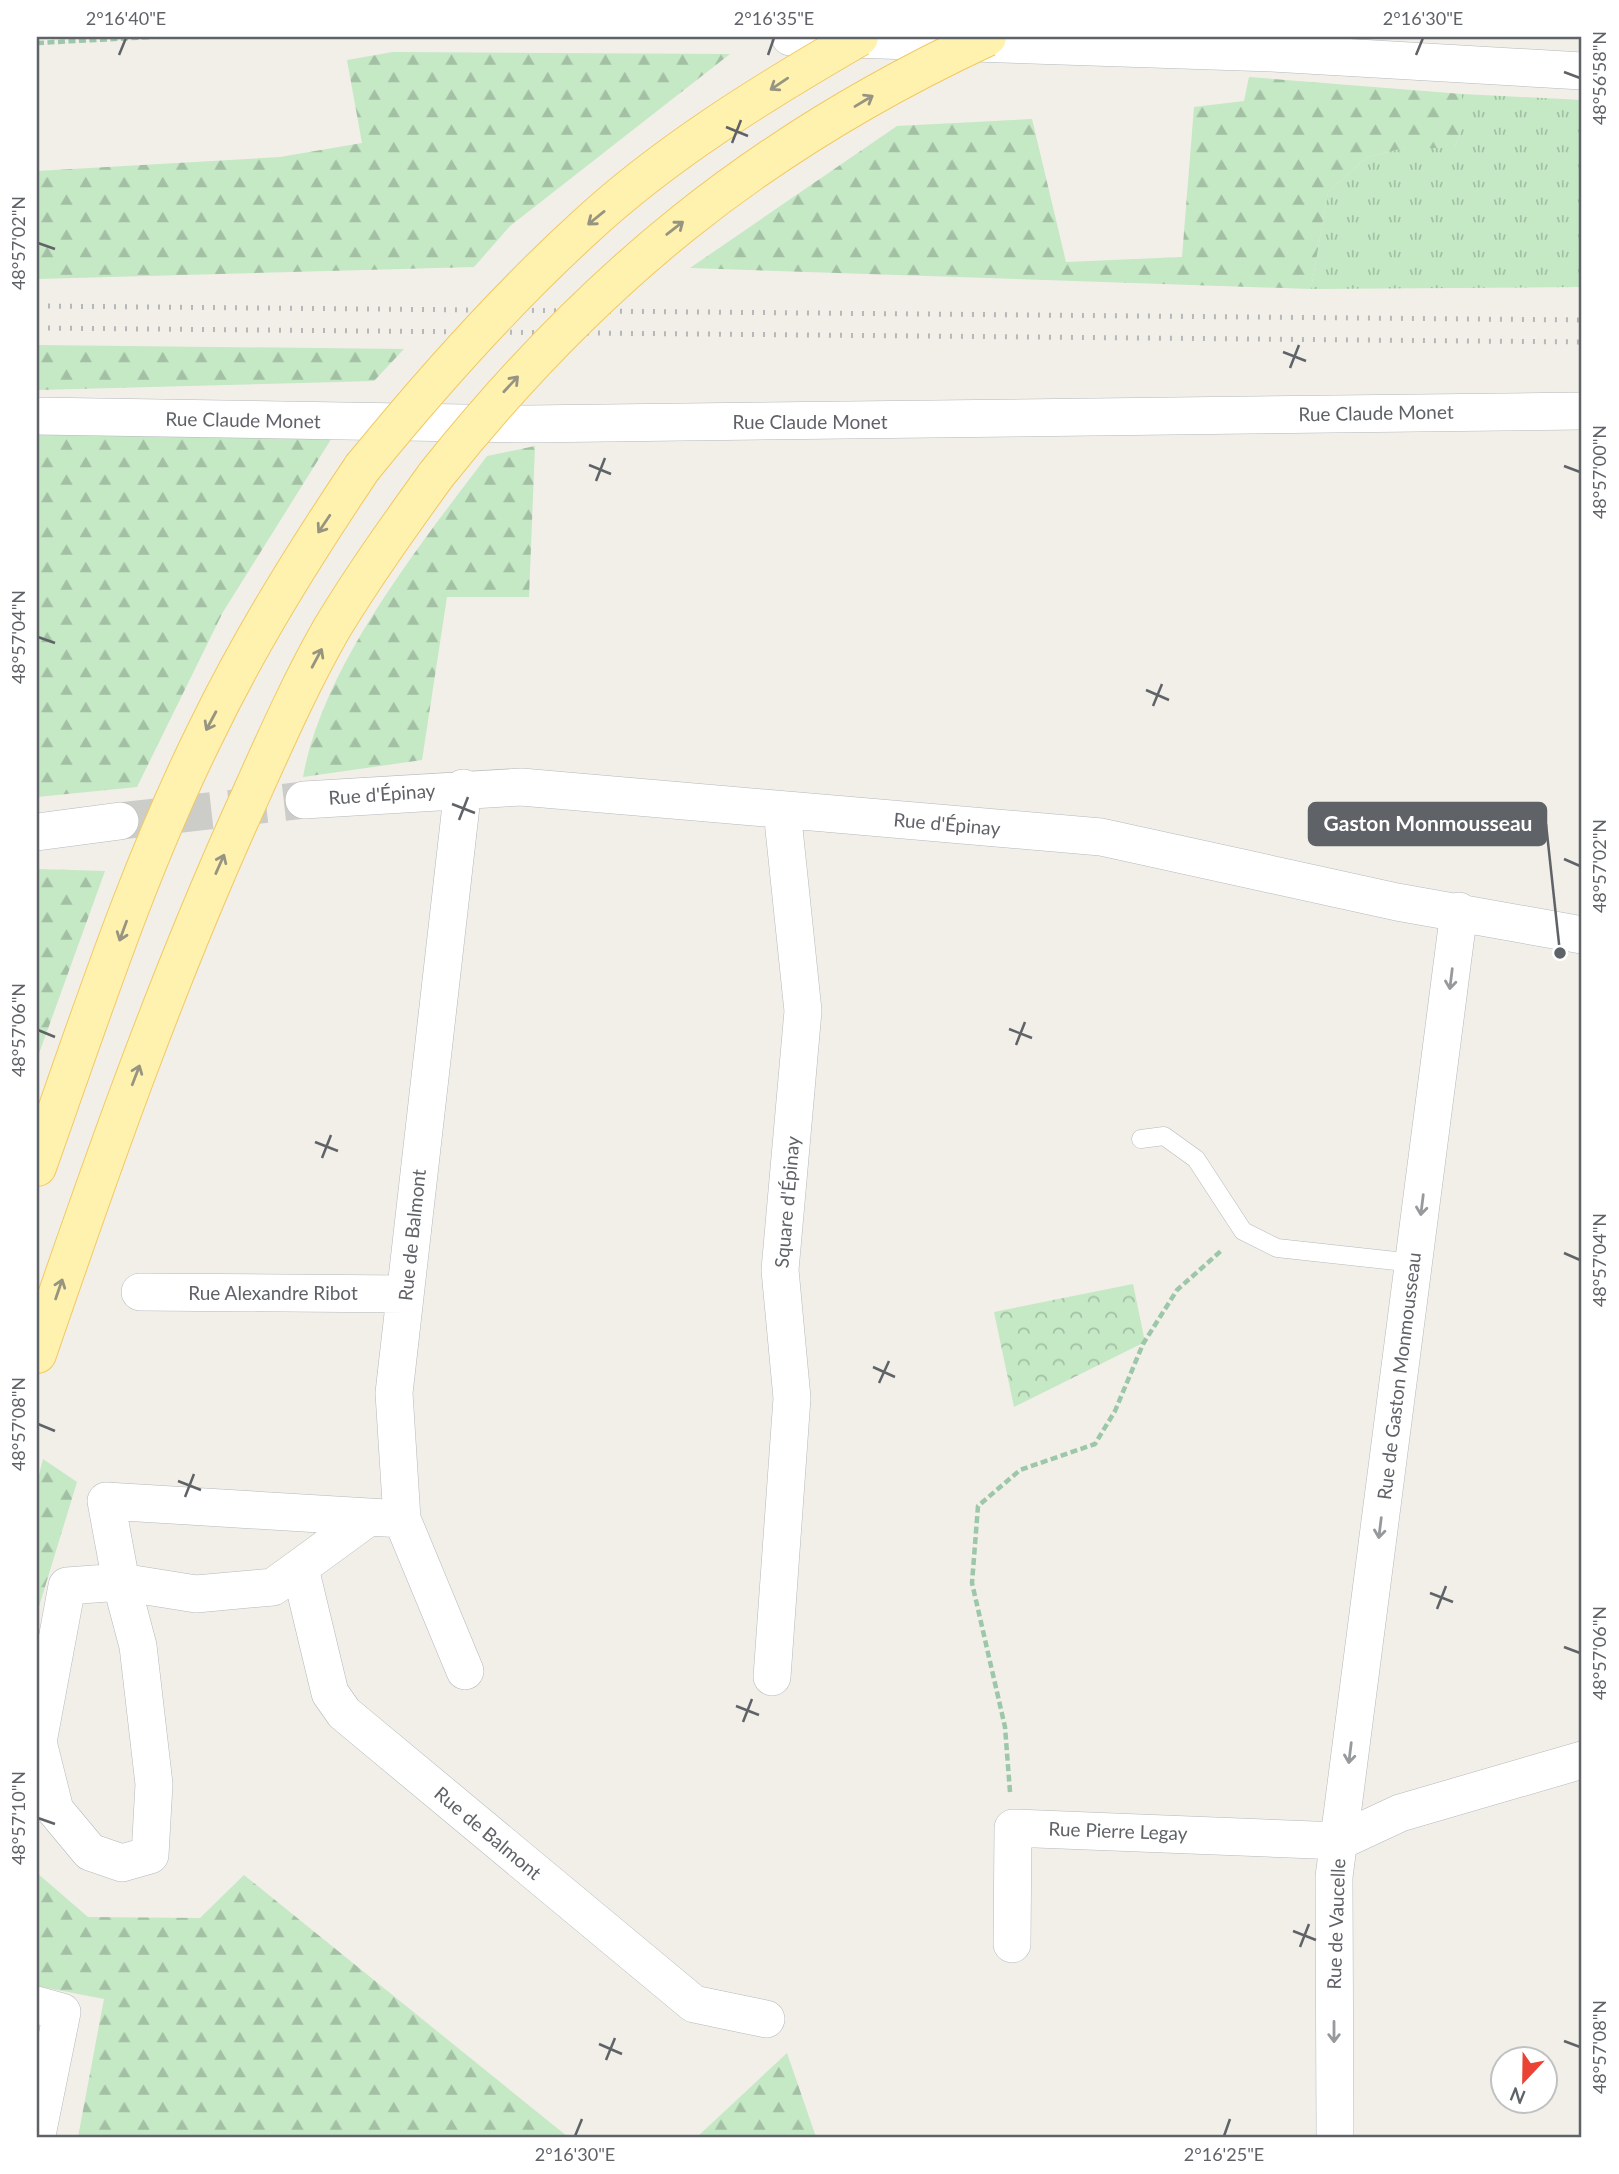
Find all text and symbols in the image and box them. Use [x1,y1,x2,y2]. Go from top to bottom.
text: 2°16'40"E [86,7,166,29]
text: 2°16'35"E [734,7,814,29]
text: 2°16'30"E [1383,7,1463,29]
text: 48°56'58"N [1588,31,1610,125]
one-way arrow [770,77,790,91]
one-way arrow [853,94,873,108]
text: 48°57'02"N [7,196,29,290]
one-way arrow [587,210,605,226]
one-way arrow [666,220,684,235]
one-way arrow [502,376,519,393]
street label: Rue Claude Monet [1298,400,1454,425]
street label: Rue Claude Monet [165,407,321,432]
street label: Rue Claude Monet [732,410,888,433]
text: 48°57'00"N [1588,425,1610,519]
one-way arrow [317,514,331,534]
text: 48°57'04"N [7,590,29,684]
one-way arrow [310,648,324,669]
one-way arrow [204,711,218,731]
street label: Rue d'Épinay [328,778,436,809]
callout: Gaston Monmousseau [1309,803,1546,845]
street label: Rue d'Épinay [893,807,1002,840]
text: Gaston Monmousseau [1324,810,1532,835]
text: 48°57'02"N [1588,819,1610,913]
one-way arrow [214,854,227,875]
one-way arrow [116,920,129,942]
one-way arrow [1445,967,1458,990]
text: 48°57'06"N [7,983,29,1077]
one-way arrow [130,1065,143,1086]
street label: Square d'Épinay [769,1135,804,1269]
street label: Rue de Balmont [393,1168,430,1302]
one-way arrow [1415,1193,1428,1216]
text: 48°57'04"N [1588,1213,1610,1307]
street label: Rue de Gaston Monmousseau [1372,1251,1425,1501]
one-way arrow [54,1279,66,1301]
street label: Rue Alexandre Ribot [188,1281,358,1304]
text: 48°57'08"N [7,1377,29,1471]
one-way arrow [1373,1516,1386,1538]
text: 48°57'06"N [1588,1606,1610,1700]
one-way arrow [1344,1741,1357,1764]
text: 48°57'10"N [7,1771,29,1865]
street label: Rue de Balmont [430,1781,547,1884]
street label: Rue Pierre Legay [1048,1817,1188,1844]
street label: Rue de Vaucelle [1322,1858,1349,1990]
text: 48°57'08"N [1588,2000,1610,2094]
one-way arrow [1327,2020,1341,2043]
north arrow [1490,2044,1560,2114]
text: N [1506,2083,1529,2110]
text: 2°16'30"E [535,2143,615,2165]
text: 2°16'25"E [1184,2143,1264,2165]

